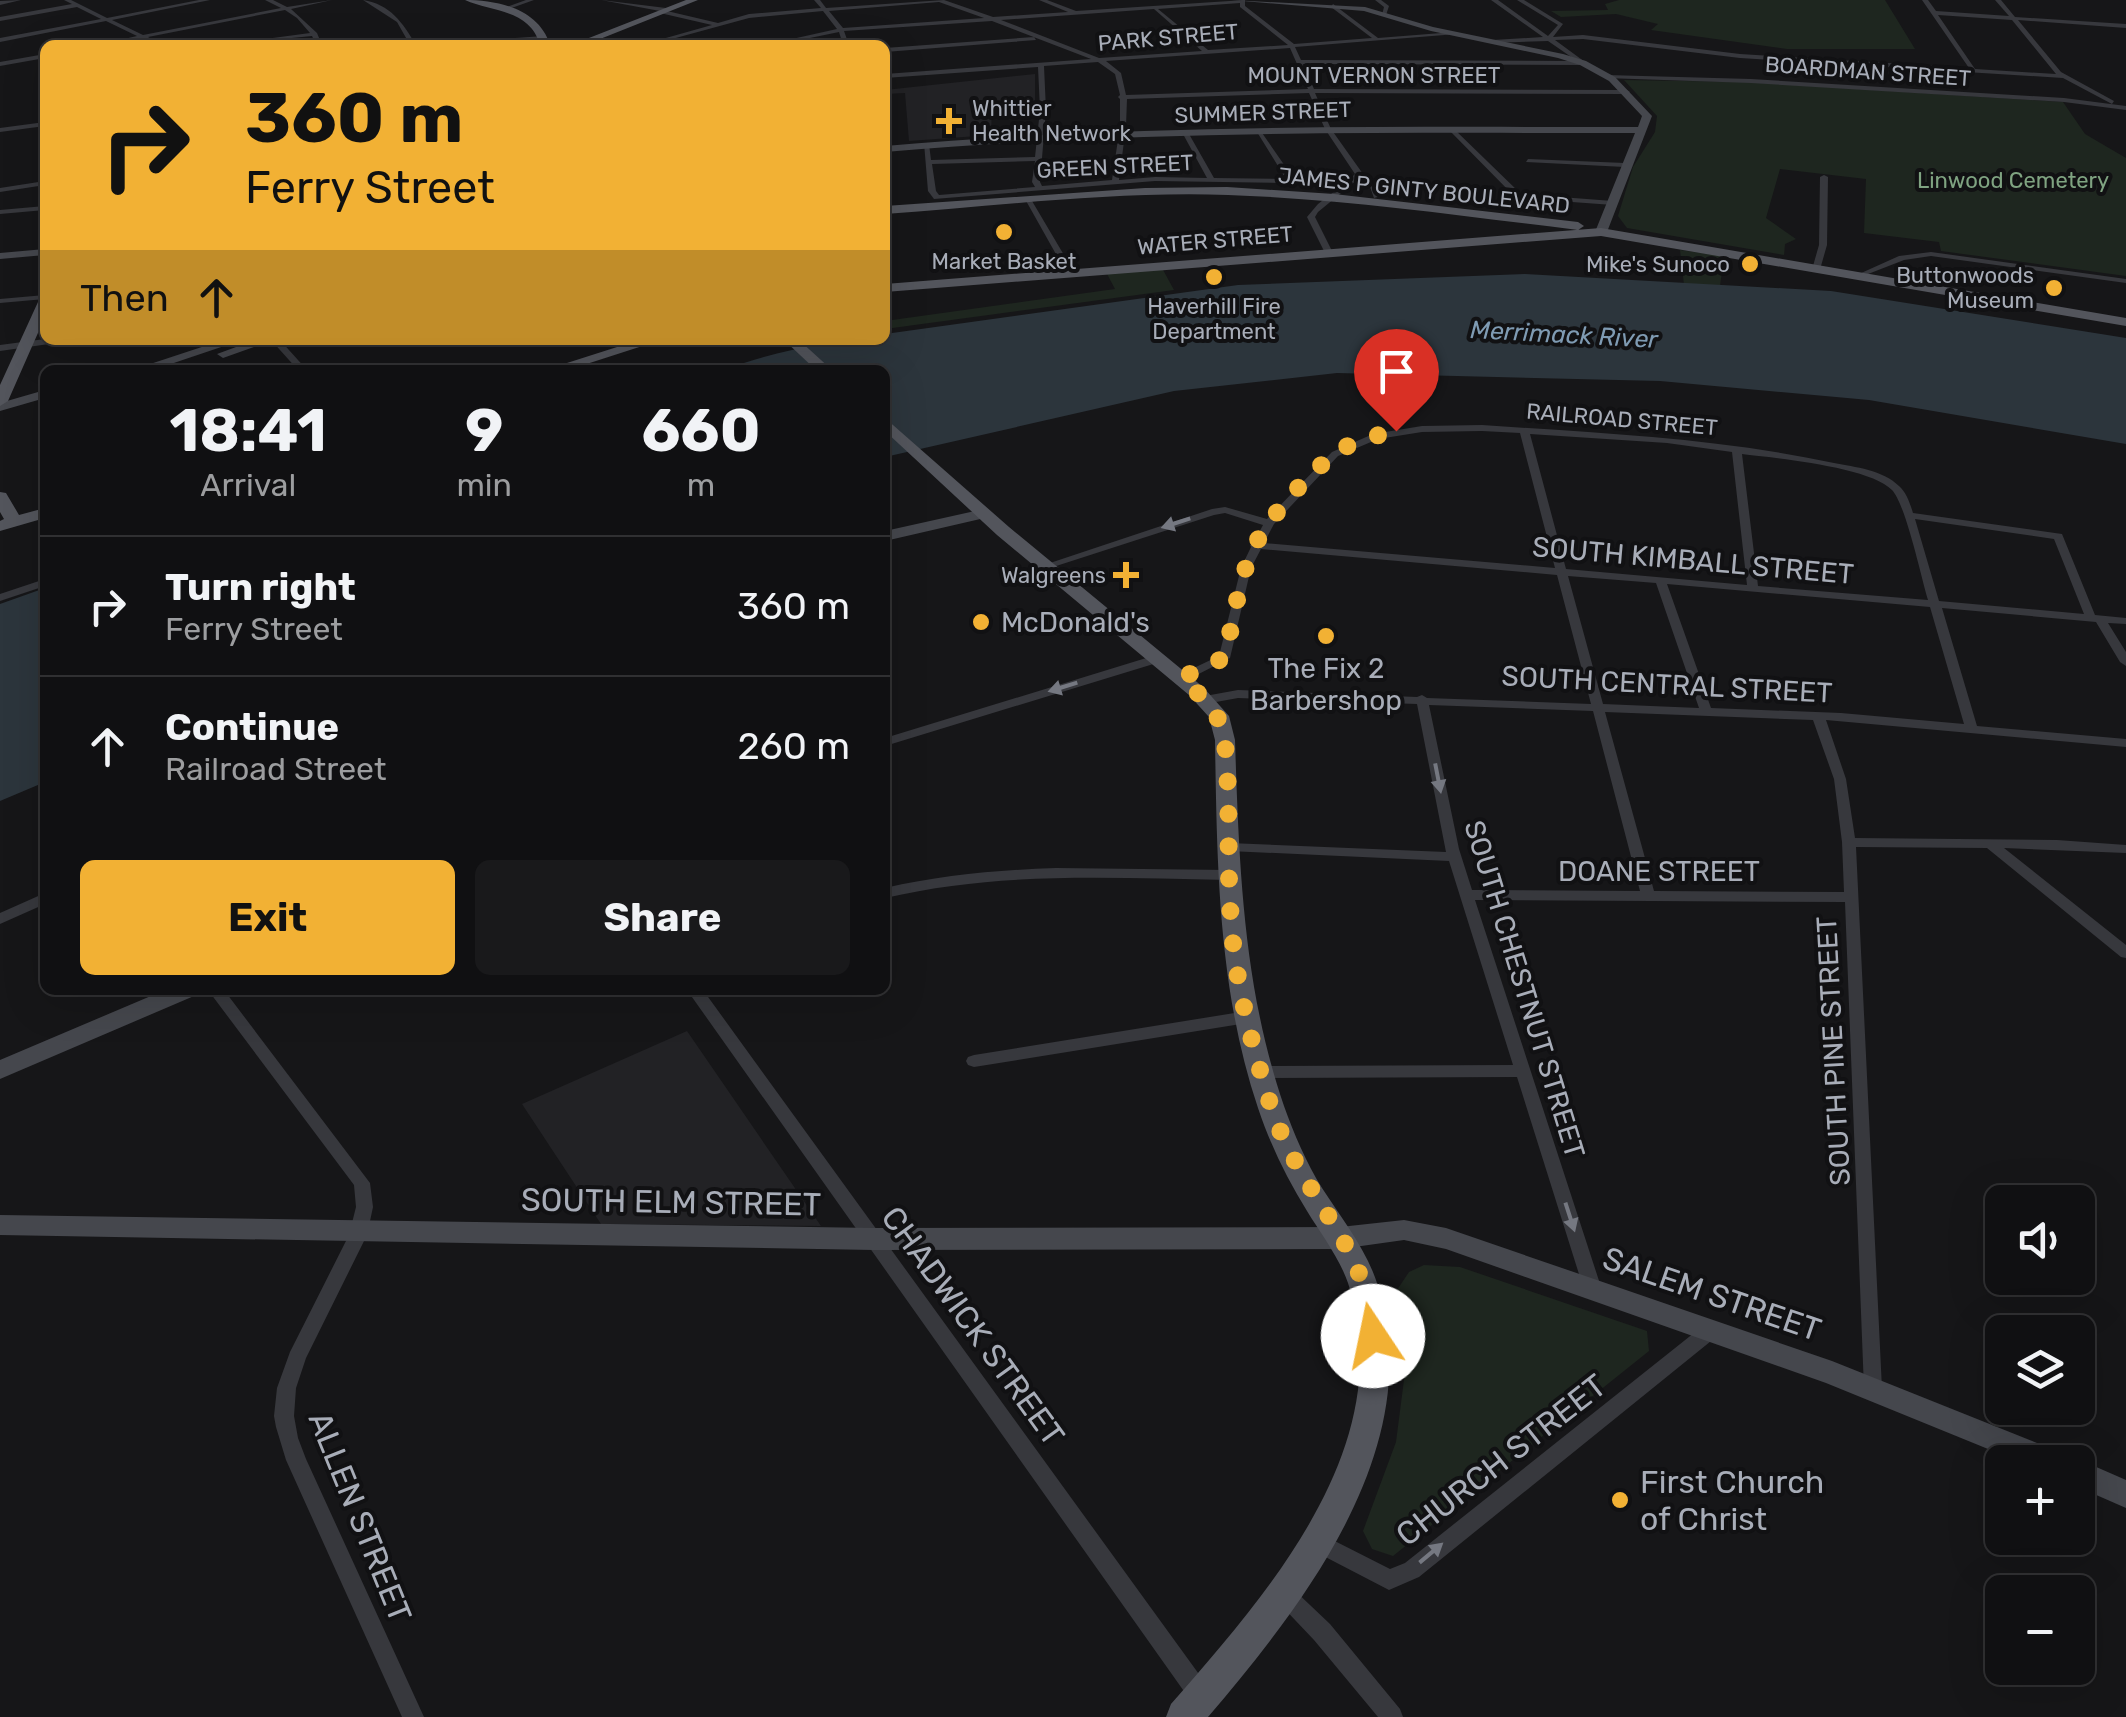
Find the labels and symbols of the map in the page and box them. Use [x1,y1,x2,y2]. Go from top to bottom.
street label: PARK STREET [1097,18,1240,57]
street label: BOARDMAN STREET [1764,51,1972,92]
street label: MOUNT VERNON STREET [1247,62,1501,89]
place label: Whittier Health Network [972,95,1131,147]
street label: SUMMER STREET [1174,96,1352,129]
marker: Whittier Health Network [936,108,962,134]
street label: GREEN STREET [1036,149,1194,184]
street label: JAMES P GINTY BOULEVARD [1277,162,1571,219]
park label: Linwood Cemetery [1917,167,2109,194]
street label: WATER STREET [1136,220,1294,261]
marker: Market Basket [993,221,1015,243]
place label: Market Basket [932,248,1077,275]
place label: Mike's Sunoco [1586,251,1730,278]
marker: Mike's Sunoco [1739,253,1761,275]
place label: Buttonwoods Museum [1896,262,2034,314]
marker: Haverhill Fire Department [1203,266,1225,288]
marker: Buttonwoods Museum [2043,277,2065,299]
place label: Haverhill Fire Department [1147,293,1281,345]
water label: Merrimack River [1469,315,1660,354]
pin [1354,329,1439,432]
street label: RAILROAD STREET [1525,398,1719,441]
one-way arrow [1160,517,1190,532]
street label: SOUTH KIMBALL STREET [1531,530,1855,591]
place label: Walgreens [1001,562,1106,589]
marker: Walgreens [1115,564,1137,586]
place label: McDonald's [1001,606,1150,639]
marker: McDonald's [970,611,992,633]
marker: The Fix 2 Barbershop [1315,625,1337,647]
place label: The Fix 2 Barbershop [1250,652,1402,717]
street label: SOUTH CENTRAL STREET [1501,659,1833,710]
one-way arrow [1047,680,1078,695]
one-way arrow [1431,763,1447,794]
street label: SOUTH CHESTNUT STREET [1457,816,1592,1162]
street label: DOANE STREET [1558,855,1760,888]
street label: SOUTH PINE STREET [1810,915,1857,1187]
street label: SOUTH ELM STREET [521,1180,821,1224]
street label: CHADWICK STREET [873,1199,1073,1453]
one-way arrow [1563,1202,1578,1232]
street label: SALEM STREET [1598,1239,1826,1349]
position arrow [1321,1284,1425,1388]
street label: CHURCH STREET [1388,1366,1614,1554]
street label: ALLEN STREET [301,1406,419,1628]
place label: First Church of Christ [1640,1463,1824,1538]
marker: First Church of Christ [1609,1489,1631,1511]
one-way arrow [1419,1543,1444,1564]

